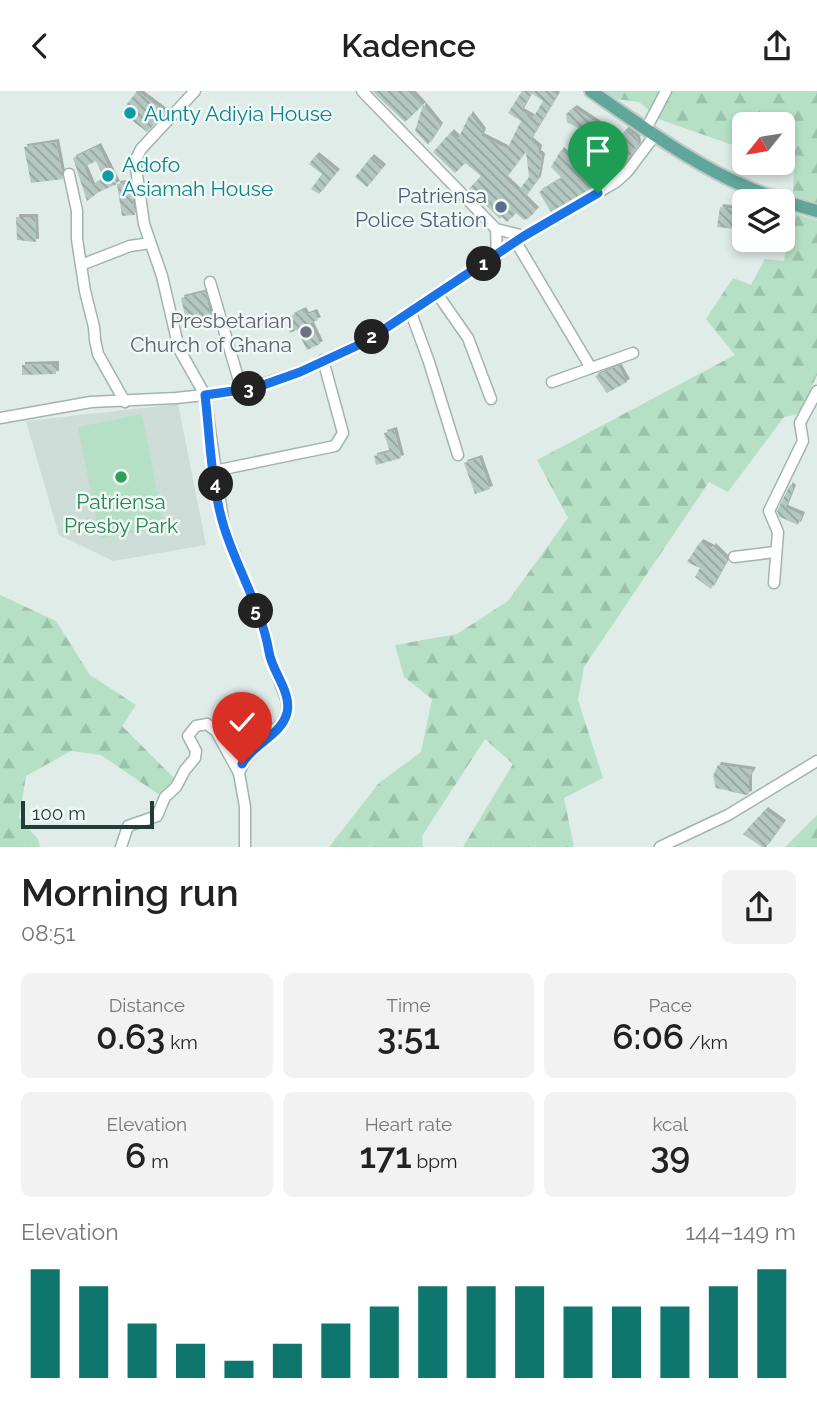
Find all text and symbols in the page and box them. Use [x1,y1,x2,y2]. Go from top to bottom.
icon: back [21,27,59,65]
text: Kadence [341,27,476,64]
icon: share [758,27,796,65]
place label: Aunty Adiyia House [144,101,332,126]
marker: Aunty Adiyia House [122,105,138,121]
north arrow [732,112,794,175]
map controls [732,112,795,252]
pin [568,121,628,193]
icon: arrive [579,132,617,170]
place label: Adofo Asiamah House [122,152,273,201]
marker: Adofo Asiamah House [100,168,116,184]
place label: Patriensa Police Station [355,183,487,232]
button: layers [732,189,795,252]
marker: Patriensa Police Station [493,199,509,215]
pin: 1 [466,247,502,281]
text: 1 [479,252,488,274]
place label: Presbetarian Church of Ghana [130,308,292,357]
pin: 2 [354,320,390,355]
marker: Presbetarian Church of Ghana [298,324,314,340]
text: 2 [366,325,377,347]
pin: 3 [232,371,266,407]
text: 3 [243,377,254,399]
pin: 4 [198,467,234,501]
marker: Patriensa Presby Park [113,469,129,485]
text: 4 [210,472,221,494]
place label: Patriensa Presby Park [64,489,178,538]
pin: 5 [238,594,274,629]
text: 5 [250,599,261,621]
pin [212,692,272,764]
icon: check [223,703,261,741]
scale bar [21,798,154,830]
text: 100 m [32,802,86,824]
text: Morning run [21,870,239,915]
button: share [722,870,796,944]
text: 08:51 [21,919,75,946]
text: Distance [109,994,185,1016]
text: Time [386,994,431,1016]
text: Pace [648,994,692,1016]
text: 0.63 [96,1016,165,1057]
text: 3:51 [377,1016,440,1057]
text: 6:06 [612,1016,684,1057]
text: km [165,1031,198,1053]
text: /km [684,1031,728,1053]
text: Elevation [106,1113,187,1135]
text: Heart rate [365,1113,452,1135]
text: kcal [652,1113,688,1135]
text: 6 [125,1135,146,1176]
text: 171 [360,1135,412,1176]
text: 39 [650,1135,690,1176]
text: m [146,1150,169,1172]
text: bpm [412,1150,457,1172]
text: Elevation [21,1218,119,1245]
text: 144–149 m [685,1218,796,1245]

